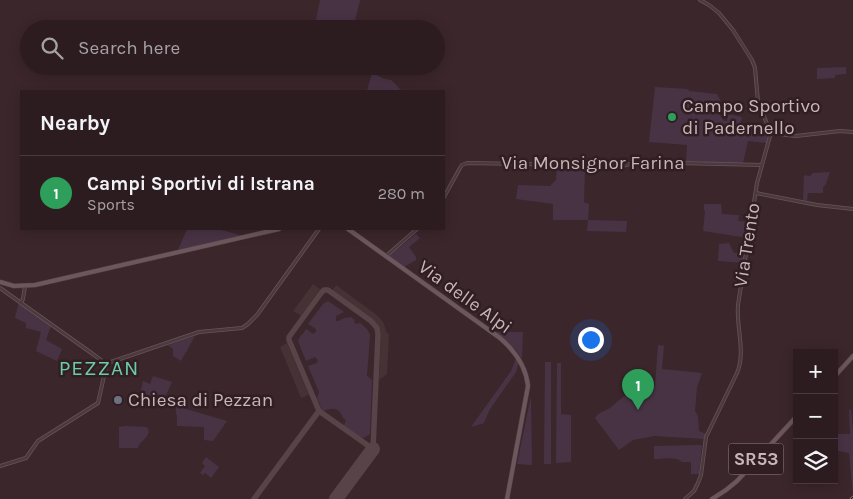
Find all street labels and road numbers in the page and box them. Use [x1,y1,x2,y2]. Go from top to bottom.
street label: Via Monsignor Farina [501,152,685,174]
street label: Via Trento [729,201,765,289]
street label: Via delle Alpi [414,256,516,338]
road number: SR53 [728,444,784,474]

